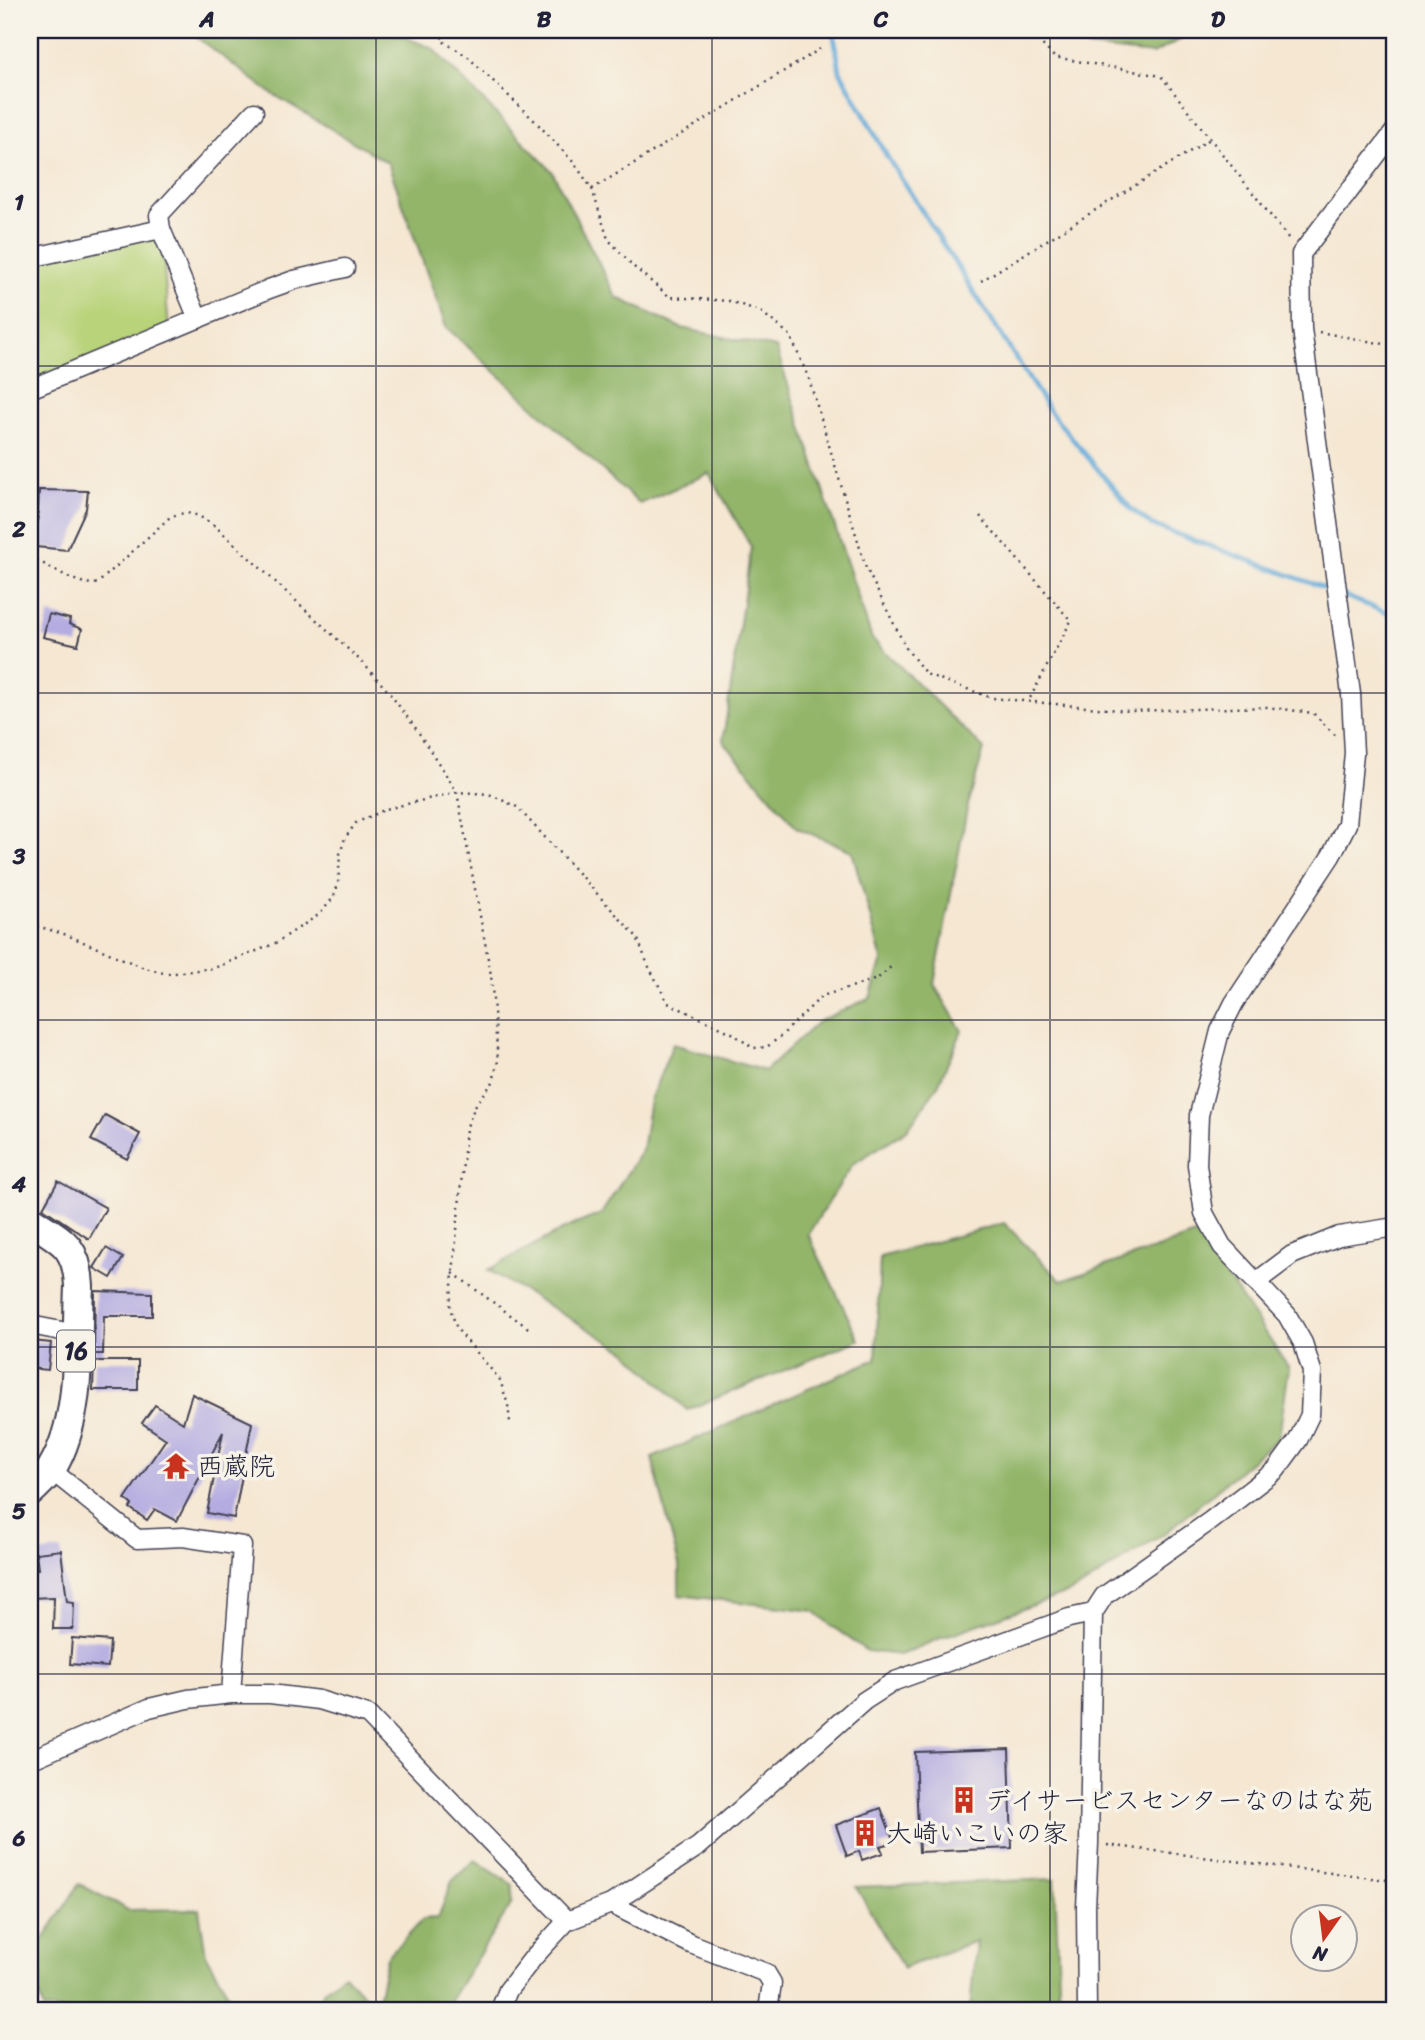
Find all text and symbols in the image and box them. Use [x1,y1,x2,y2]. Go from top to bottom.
text: A [198,0,215,40]
text: B [537,0,552,40]
text: C [873,0,889,40]
text: D [1211,0,1226,40]
text: 1 [14,182,24,223]
text: 2 [11,509,26,550]
text: 3 [12,836,26,877]
text: 4 [11,1164,27,1205]
road number: 16 [57,1330,95,1372]
place label: 西蔵院 [197,1443,275,1489]
temple icon: 西蔵院 [161,1451,191,1481]
text: 5 [12,1491,26,1532]
place label: デイサービスセンターなのはな苑 [985,1777,1373,1823]
building icon: デイサービスセンターなのはな苑 [949,1785,979,1815]
place label: 大崎いこいの家 [886,1810,1068,1856]
text: 6 [11,1818,26,1859]
building icon: 大崎いこいの家 [850,1818,880,1848]
north arrow [1288,1904,1358,1974]
text: N [1309,1936,1331,1972]

